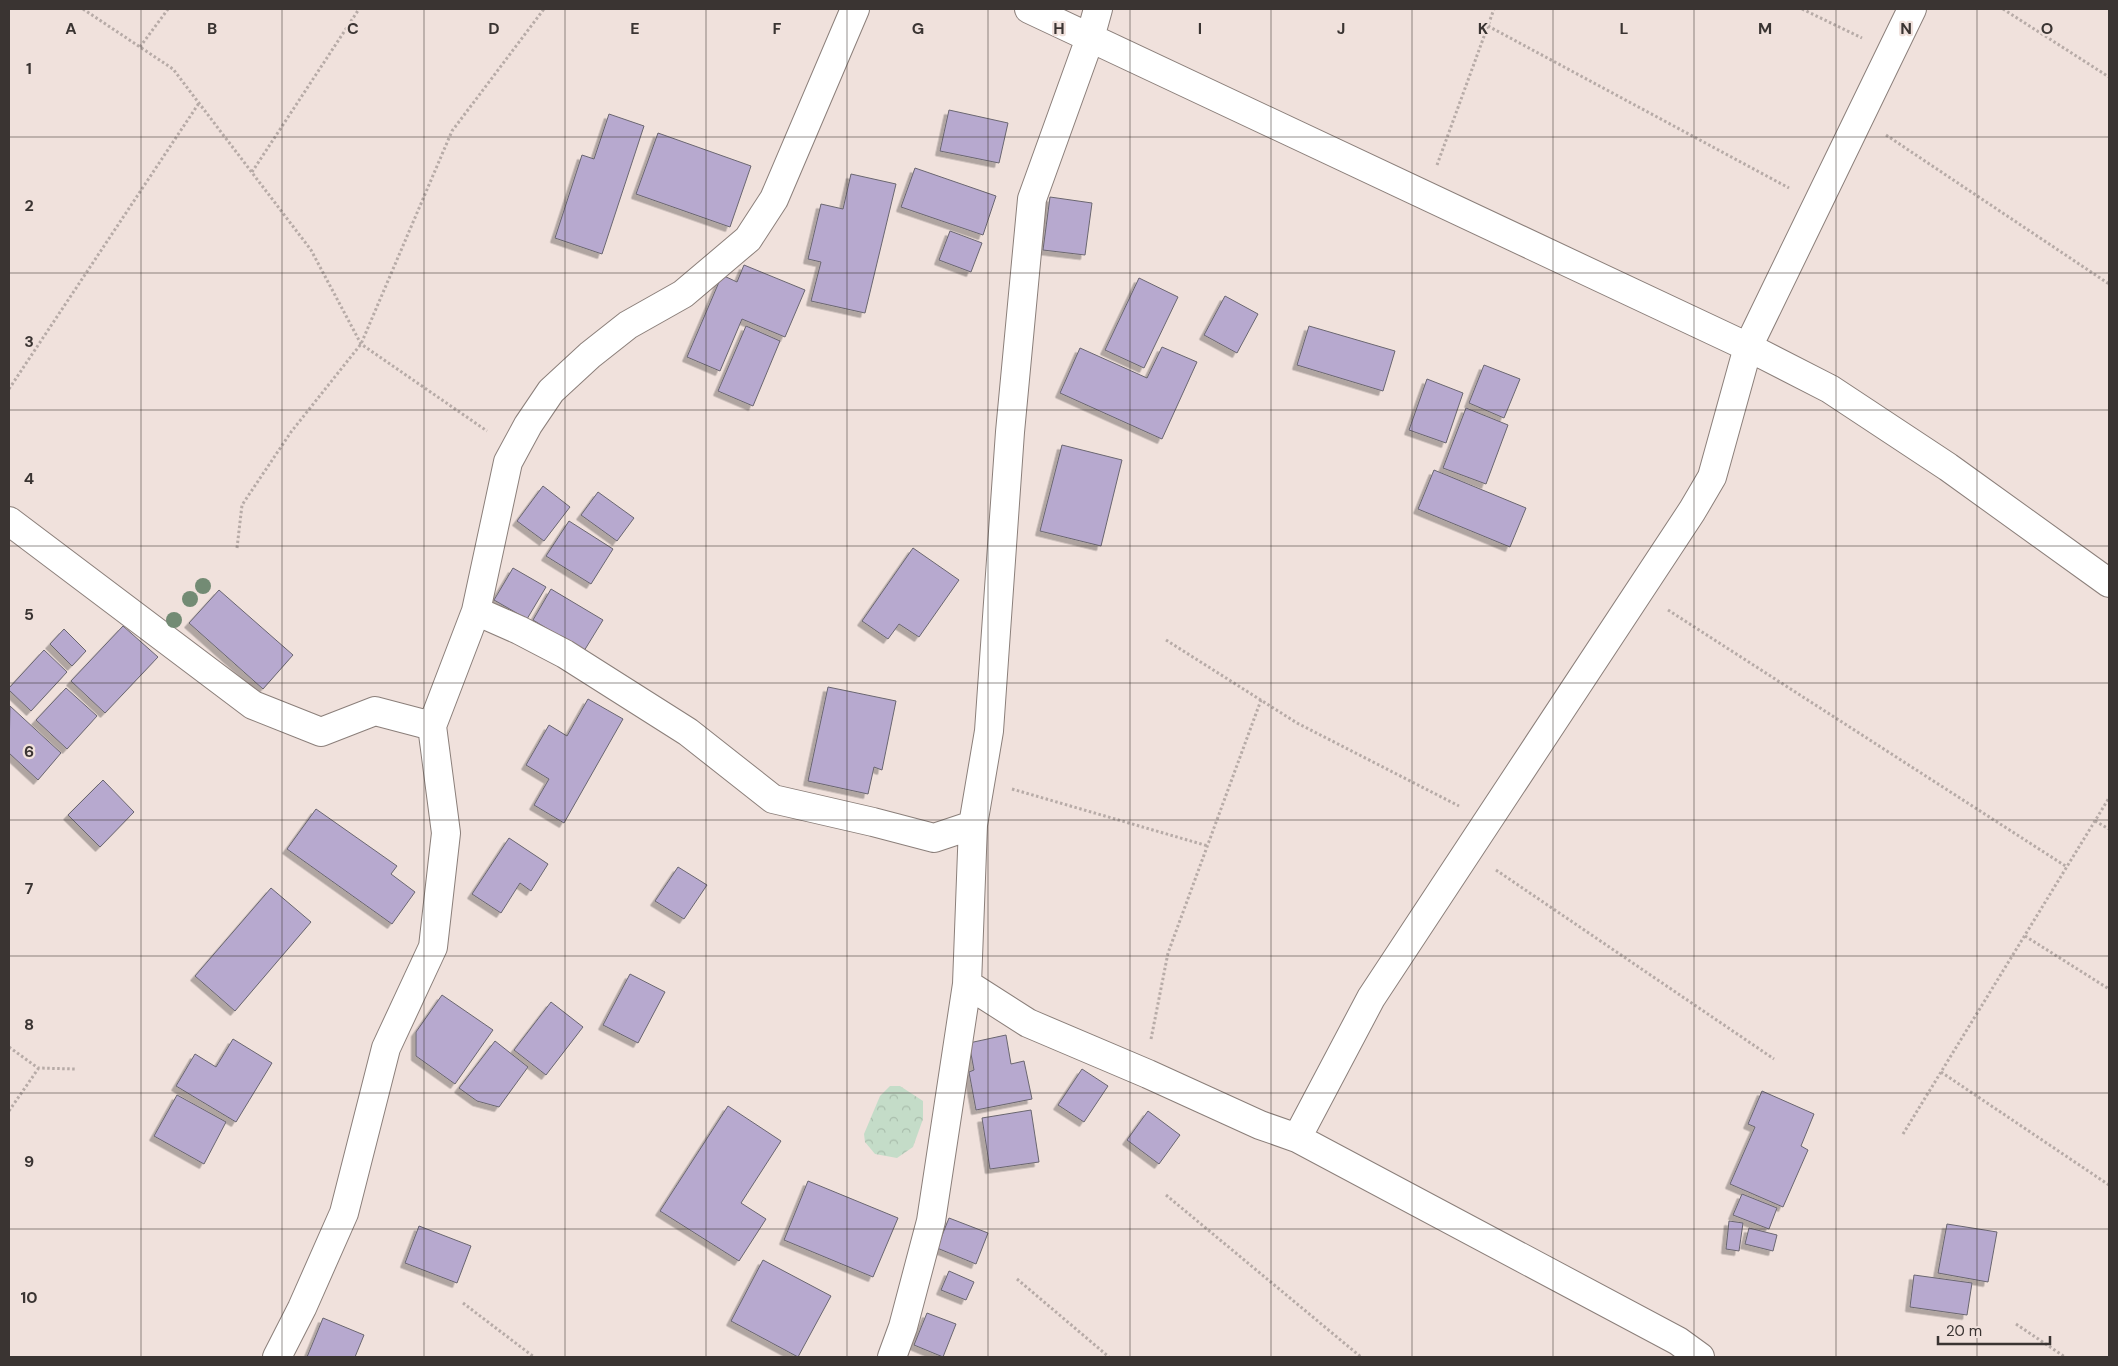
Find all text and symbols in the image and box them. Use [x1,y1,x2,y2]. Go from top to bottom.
text: A [65,18,77,39]
text: B [207,18,217,39]
text: C [347,18,359,39]
text: D [488,18,500,39]
text: E [630,18,640,39]
text: F [773,18,782,39]
text: G [912,18,924,39]
text: H [1053,18,1065,39]
text: I [1198,18,1202,39]
text: J [1337,18,1345,39]
text: K [1478,18,1489,39]
text: L [1620,18,1629,39]
text: M [1758,18,1772,39]
text: N [1900,18,1912,39]
text: O [2041,18,2053,39]
text: 1 [26,58,32,79]
text: 2 [24,195,34,216]
text: 3 [24,331,34,352]
text: 4 [24,468,34,489]
text: 5 [24,604,34,625]
text: 6 [24,741,34,762]
text: 7 [25,878,34,899]
text: 8 [24,1014,34,1035]
text: 9 [24,1151,34,1172]
text: 10 [20,1287,38,1308]
scale bar [1938,1314,2050,1346]
text: 20 m [1946,1321,1982,1341]

